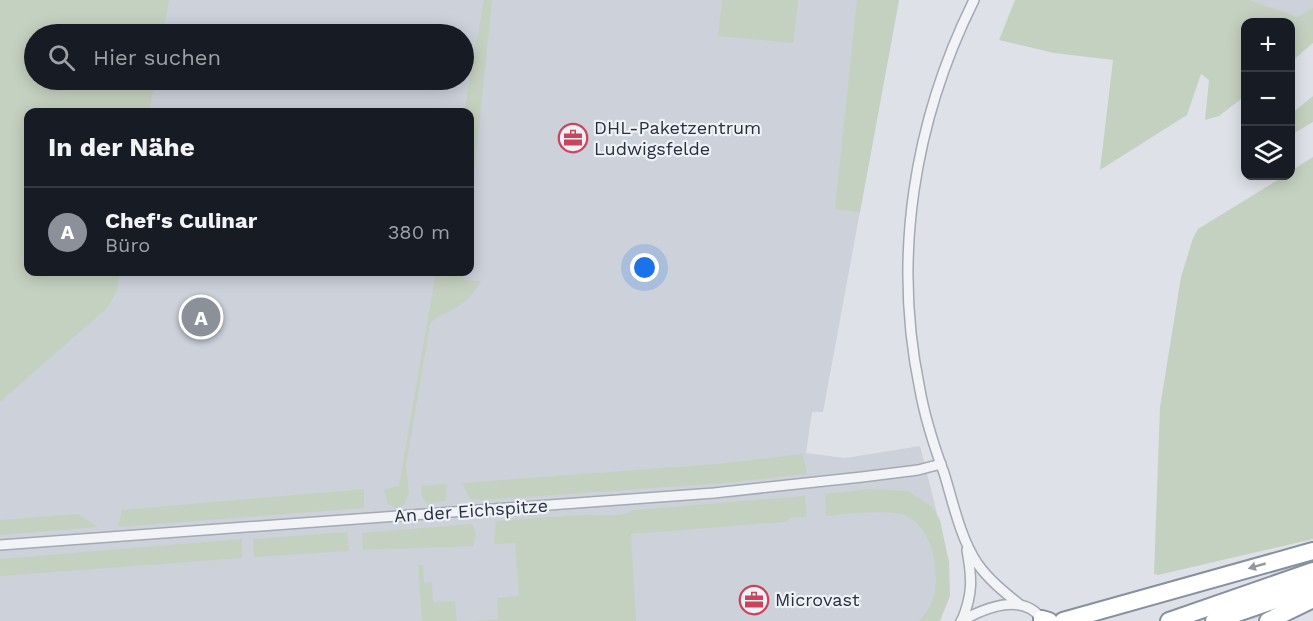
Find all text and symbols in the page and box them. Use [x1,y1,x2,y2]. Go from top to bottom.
map controls [1241,18,1295,180]
button: + [1241,18,1295,72]
search box [24,24,474,90]
icon: search [45,41,78,74]
text: Hier suchen [93,45,221,70]
button: − [1241,72,1295,126]
place label: DHL-Paketzentrum Ludwigsfelde [594,117,761,159]
office icon: DHL-Paketzentrum Ludwigsfelde [557,122,589,154]
button: layers [1241,126,1295,180]
text: In der Nähe [48,132,195,162]
text: Chef's Culinar [105,208,257,233]
text: A [61,220,74,244]
text: 380 m [388,220,450,244]
text: Büro [105,233,150,257]
your location [630,253,659,282]
pin: A [182,294,220,340]
street label: An der Eichspitze [393,495,549,526]
one-way arrow [1247,562,1265,571]
office icon: Microvast [738,584,770,616]
place label: Microvast [775,589,860,610]

